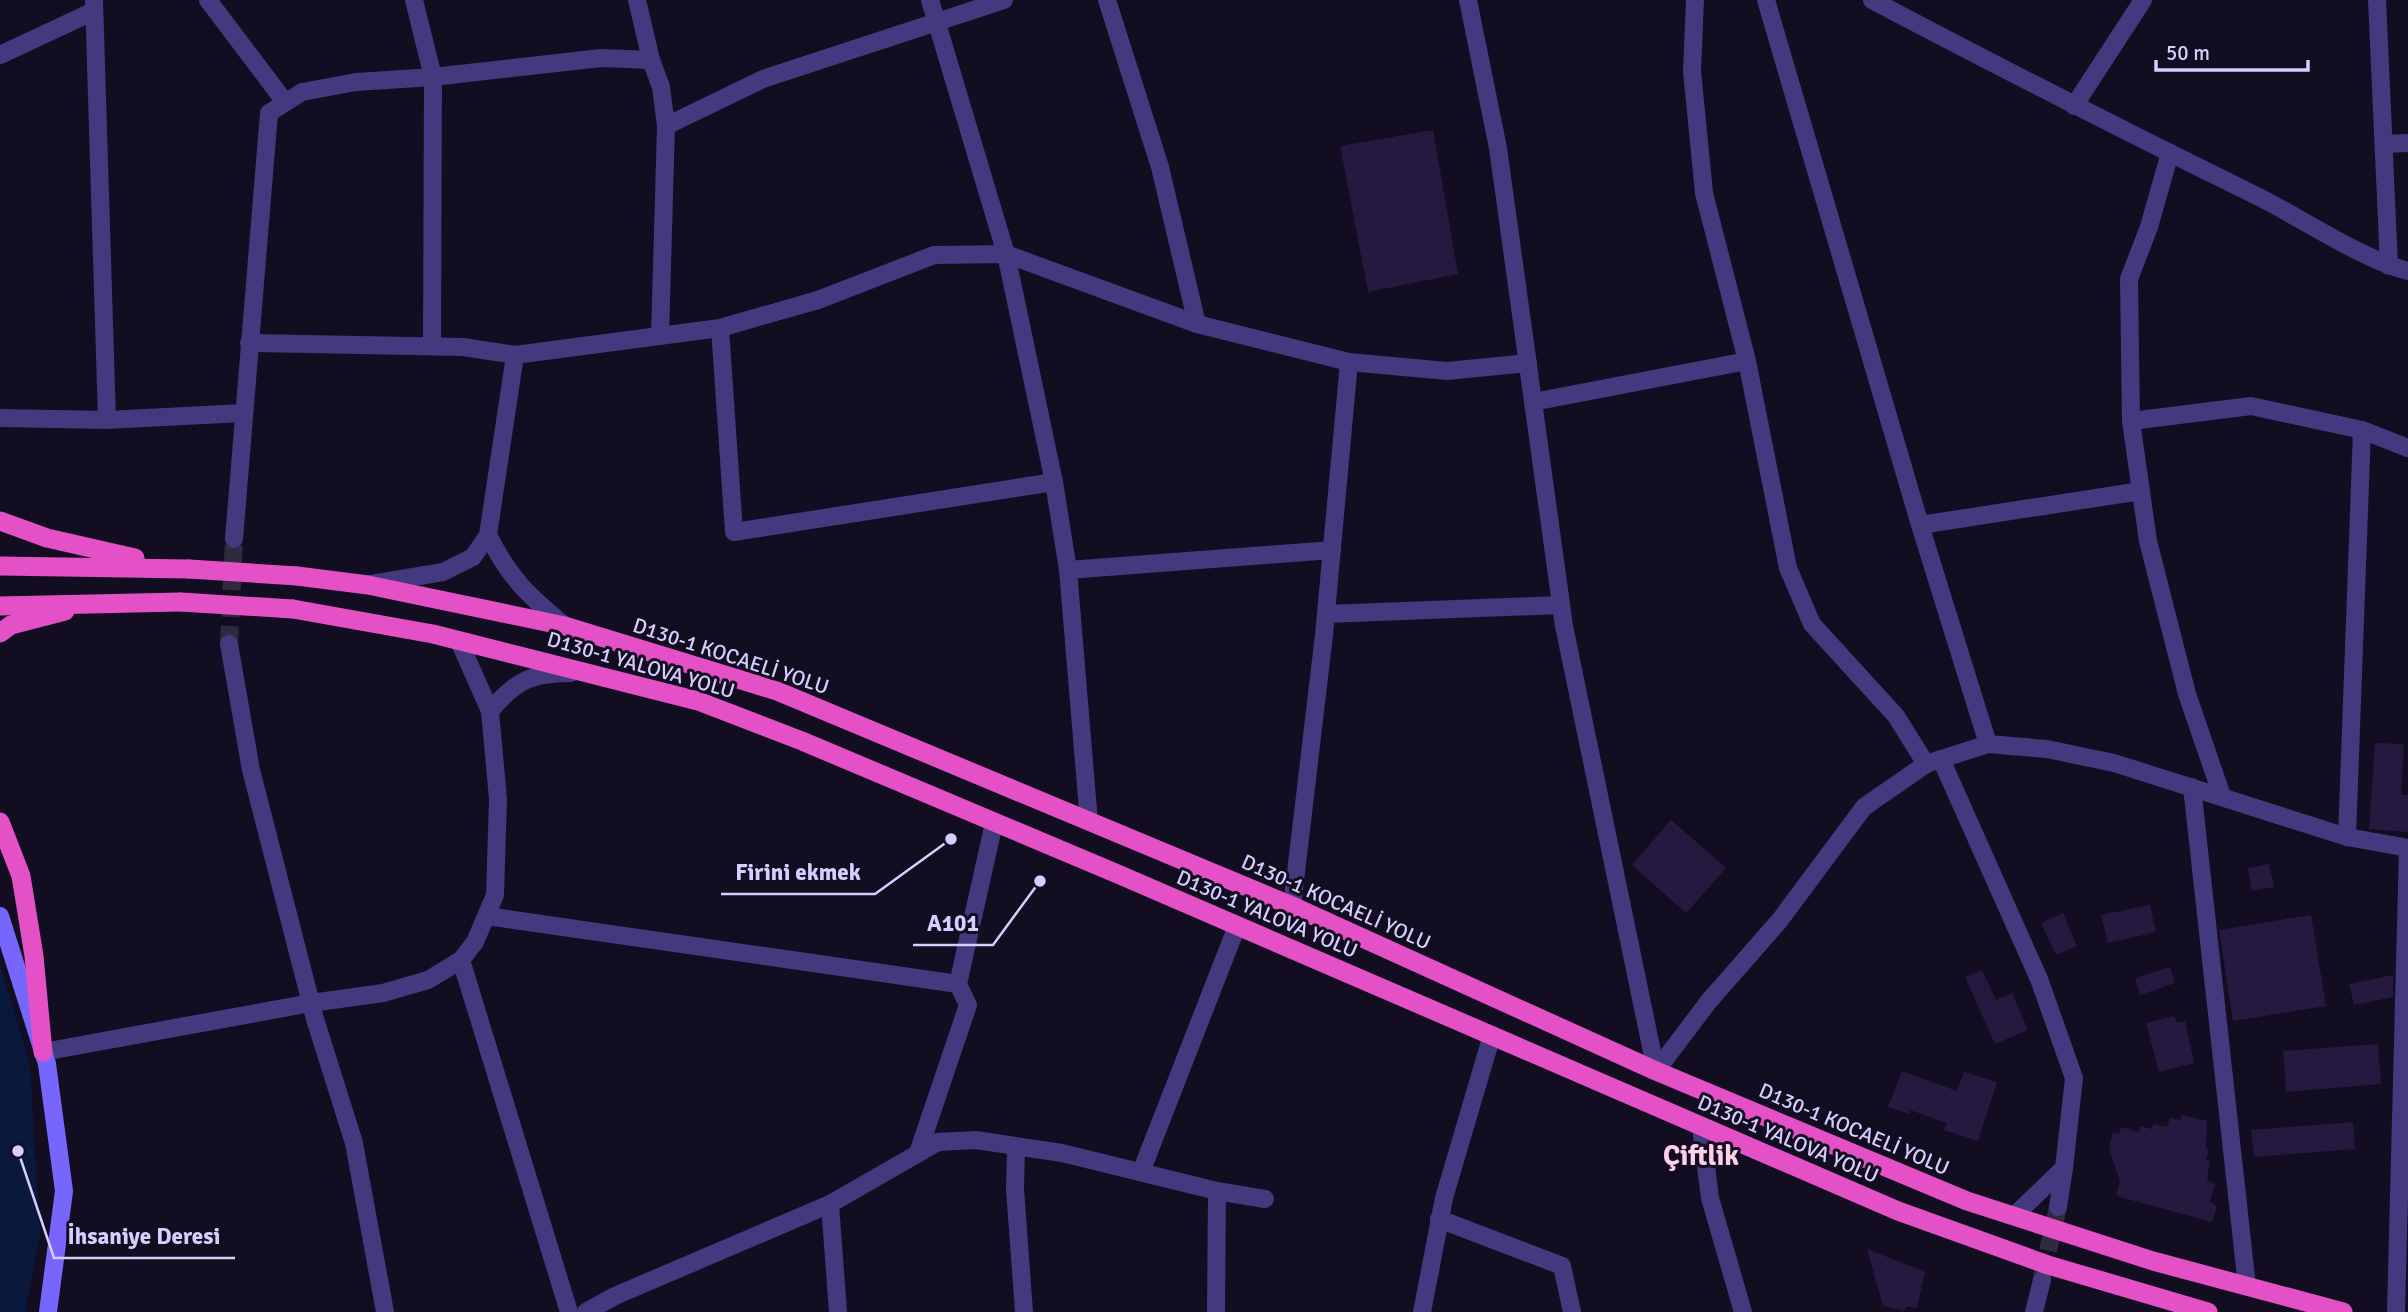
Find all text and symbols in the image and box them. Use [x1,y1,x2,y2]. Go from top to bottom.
scale bar [2156,28,2308,72]
text: 50 m [2166,40,2210,66]
street label: D130-1 KOCAELİ YOLU [630,612,832,700]
street label: D130-1 YALOVA YOLU [544,626,738,704]
street label: D130-1 KOCAELİ YOLU [1237,849,1435,955]
callout: Firini ekmek [721,850,875,894]
text: Firini ekmek [735,858,861,887]
street label: D130-1 YALOVA YOLU [1173,864,1361,964]
callout: A101 [913,901,993,945]
text: A101 [927,909,979,938]
street label: D130-1 KOCAELİ YOLU [1755,1077,1953,1181]
street label: D130-1 YALOVA YOLU [1694,1089,1882,1189]
district label: Çiftlik [1663,1139,1739,1173]
callout: İhsaniye Deresi [54,1214,235,1258]
text: İhsaniye Deresi [68,1222,220,1251]

